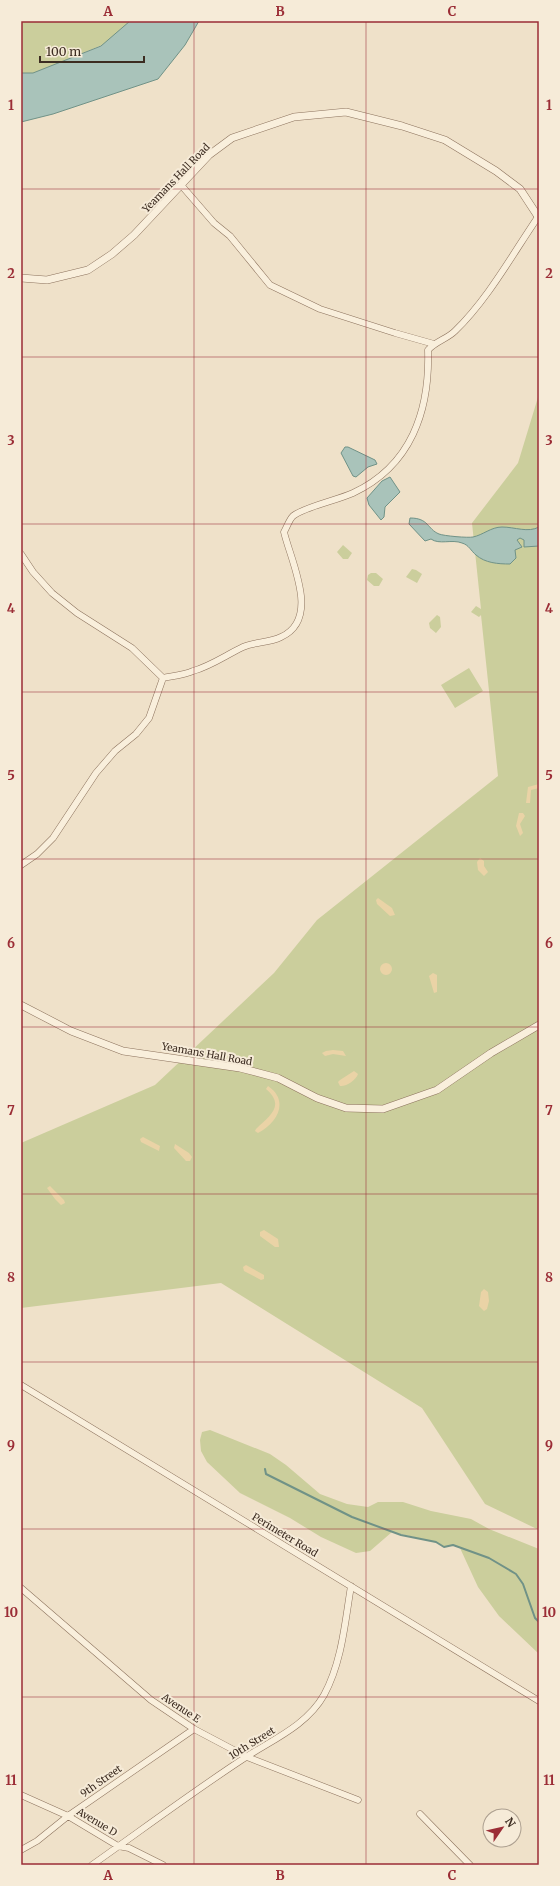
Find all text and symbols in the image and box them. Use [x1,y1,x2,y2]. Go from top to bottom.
text: A [102,3,113,20]
text: B [275,3,285,20]
text: C [448,3,457,20]
scale bar [40,38,144,64]
text: 100 m [46,44,81,59]
text: 1 [8,97,14,114]
text: 1 [546,97,552,114]
street label: Yeamans Hall Road [139,141,212,216]
text: 2 [7,265,15,282]
text: 2 [545,265,553,282]
text: 3 [7,432,15,449]
text: 3 [545,432,553,449]
text: 4 [7,600,16,617]
text: 4 [545,600,554,617]
text: 5 [7,767,15,784]
text: 5 [545,767,553,784]
text: 6 [7,935,15,952]
text: 6 [545,935,553,952]
street label: Yeamans Hall Road [160,1039,253,1068]
text: 7 [7,1102,15,1119]
text: 7 [545,1102,553,1119]
text: 8 [7,1269,15,1286]
text: 8 [545,1269,553,1286]
text: 9 [7,1437,15,1454]
text: 9 [545,1437,553,1454]
street label: Perimeter Road [250,1510,320,1560]
text: 10 [4,1604,18,1621]
text: 10 [542,1604,556,1621]
street label: Avenue E [158,1690,203,1726]
street label: 10th Street [227,1724,278,1762]
street label: 9th Street [78,1762,124,1800]
text: 11 [5,1772,17,1789]
text: 11 [543,1772,555,1789]
street label: Avenue D [74,1804,120,1839]
north arrow [482,1808,522,1848]
text: N [502,1815,519,1830]
text: A [102,1867,113,1884]
text: B [275,1867,285,1884]
text: C [448,1867,457,1884]

